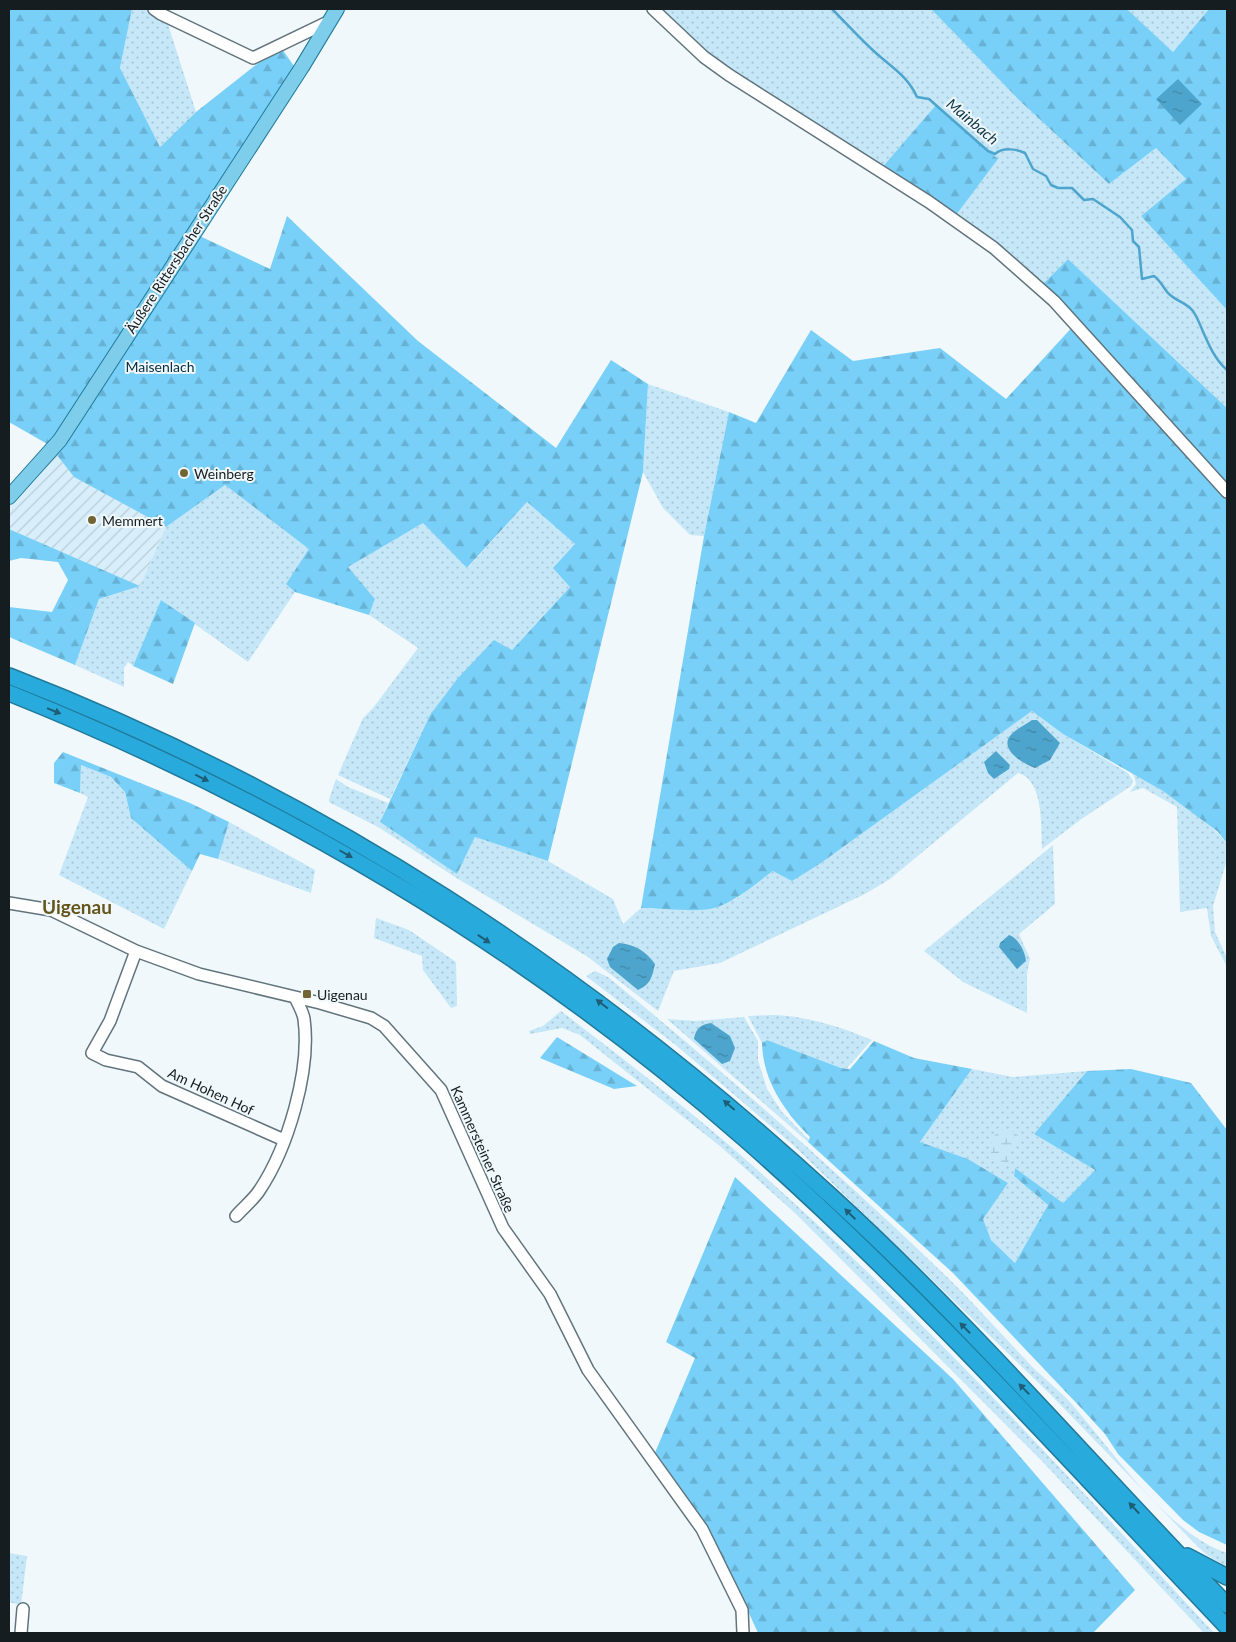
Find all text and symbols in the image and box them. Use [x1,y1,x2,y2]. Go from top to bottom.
water label: Mainbach [943,94,1003,148]
street label: Äußere Rittersbacher Straße [122,182,230,336]
park label: Maisenlach [125,358,195,375]
place label: Weinberg [194,465,254,482]
marker: Weinberg [178,467,190,479]
place label: Memmert [102,512,163,529]
marker: Memmert [86,514,98,526]
one-way arrow [47,707,62,715]
one-way arrow [195,774,209,782]
one-way arrow [338,850,353,858]
district label: Uigenau [42,895,112,918]
one-way arrow [477,934,491,944]
place label: Uigenau [317,986,368,1003]
marker: Uigenau [301,988,313,1000]
one-way arrow [595,999,609,1009]
street label: Am Hohen Hof [165,1064,257,1118]
street label: Kammersteiner Straße [447,1083,519,1215]
one-way arrow [723,1100,736,1111]
one-way arrow [844,1208,856,1220]
one-way arrow [959,1323,971,1335]
one-way arrow [1018,1383,1030,1395]
one-way arrow [1129,1502,1140,1514]

